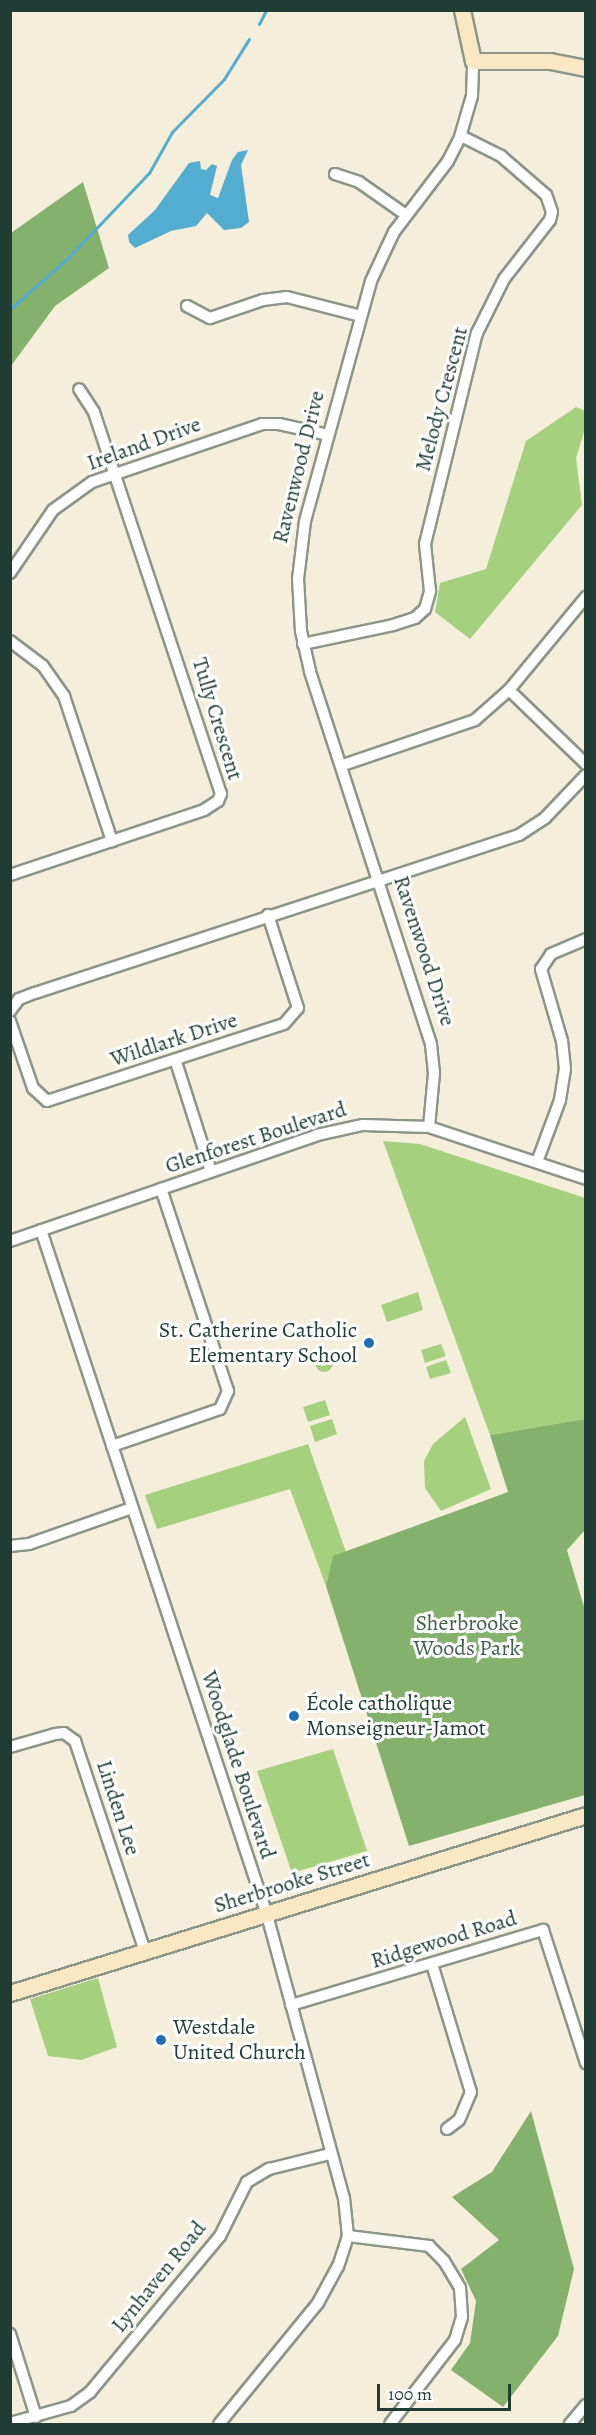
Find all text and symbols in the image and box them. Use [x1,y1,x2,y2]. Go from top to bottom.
street label: Melody Crescent [410,324,474,474]
street label: Ravenwood Drive [267,388,331,546]
street label: Ireland Drive [84,411,204,477]
street label: Tully Crescent [186,655,248,783]
street label: Ravenwood Drive [387,873,461,1029]
street label: Wildlark Drive [107,1007,241,1073]
street label: Glenforest Boulevard [162,1096,350,1180]
place label: St. Catherine Catholic Elementary School [158,1317,357,1368]
marker: St. Catherine Catholic Elementary School [362,1336,376,1350]
park label: Sherbrooke Woods Park [413,1610,521,1662]
street label: Woodglade Boulevard [195,1668,281,1862]
place label: École catholique Monseigneur-Jamot [306,1690,486,1742]
marker: École catholique Monseigneur-Jamot [287,1709,301,1723]
street label: Linden Lee [90,1757,146,1859]
street label: Sherbrooke Street [211,1847,373,1919]
street label: Ridgewood Road [368,1905,520,1975]
place label: Westdale United Church [173,2014,306,2066]
marker: Westdale United Church [154,2033,168,2047]
street label: Lynhaven Road [106,2216,212,2338]
scale bar [380,2372,514,2410]
text: 100 m [388,2382,432,2406]

